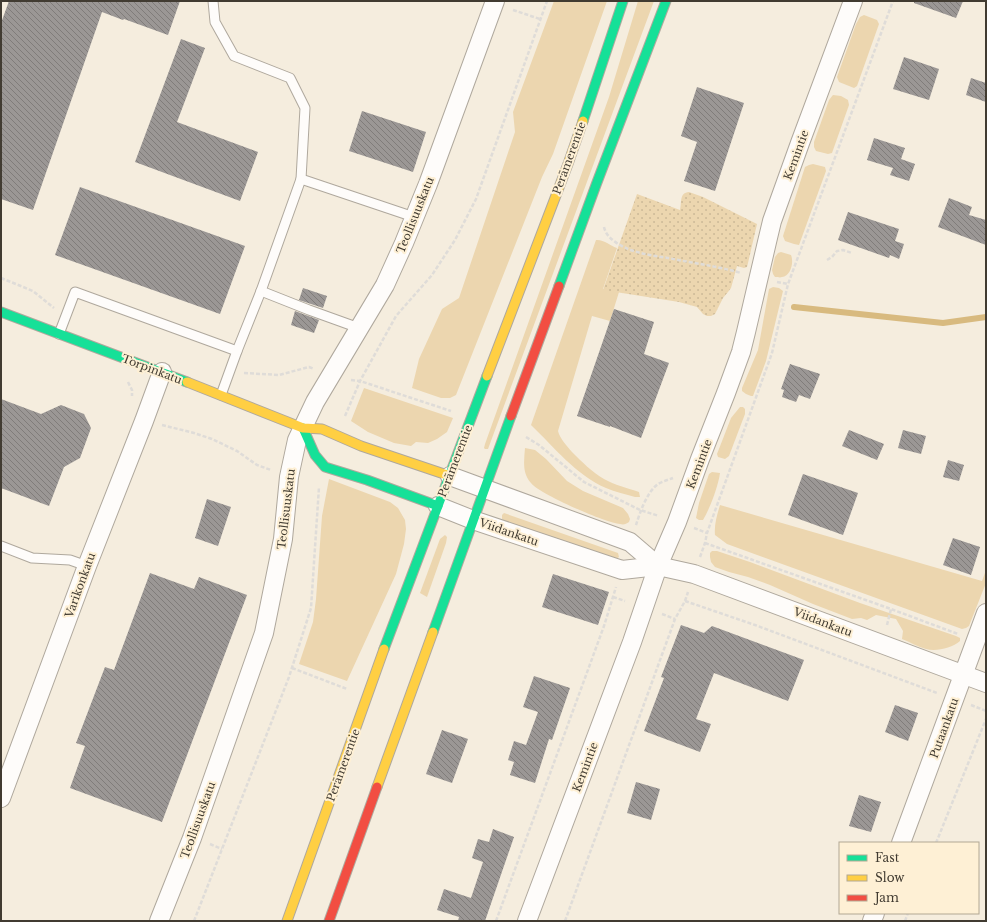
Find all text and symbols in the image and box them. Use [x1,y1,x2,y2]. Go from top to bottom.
street label: Perämerentie [549,120,589,196]
street label: Kemintie [781,128,811,182]
street label: Teollisuuskatu [393,174,437,255]
street label: Torpinkatu [120,351,185,387]
street label: Perämerentie [435,423,475,499]
street label: Kemintie [683,437,715,491]
street label: Teollisuuskatu [274,467,298,550]
street label: Viidankatu [477,515,541,549]
street label: Varikonkatu [61,550,98,620]
street label: Viidankatu [791,604,855,640]
street label: Putaankatu [927,695,962,760]
street label: Perämerentie [323,727,363,803]
street label: Kemintie [569,740,601,794]
street label: Teollisuuskatu [178,779,219,861]
legend [839,842,979,914]
text: Fast [875,850,900,865]
text: Slow [875,870,905,885]
text: Jam [873,890,899,905]

